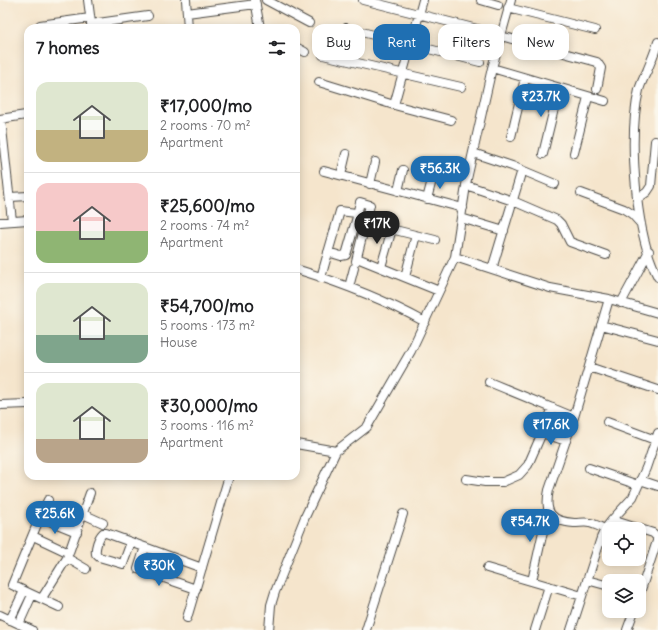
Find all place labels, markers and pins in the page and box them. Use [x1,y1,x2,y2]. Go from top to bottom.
pin: ₹23.7K [508,84,574,118]
pin: ₹56.3K [407,156,473,190]
pin: ₹17K [353,211,401,245]
pin: ₹17.6K [518,412,584,446]
pin: ₹25.6K [22,501,88,535]
pin: ₹54.7K [497,509,563,543]
pin: ₹30K [135,553,183,587]

